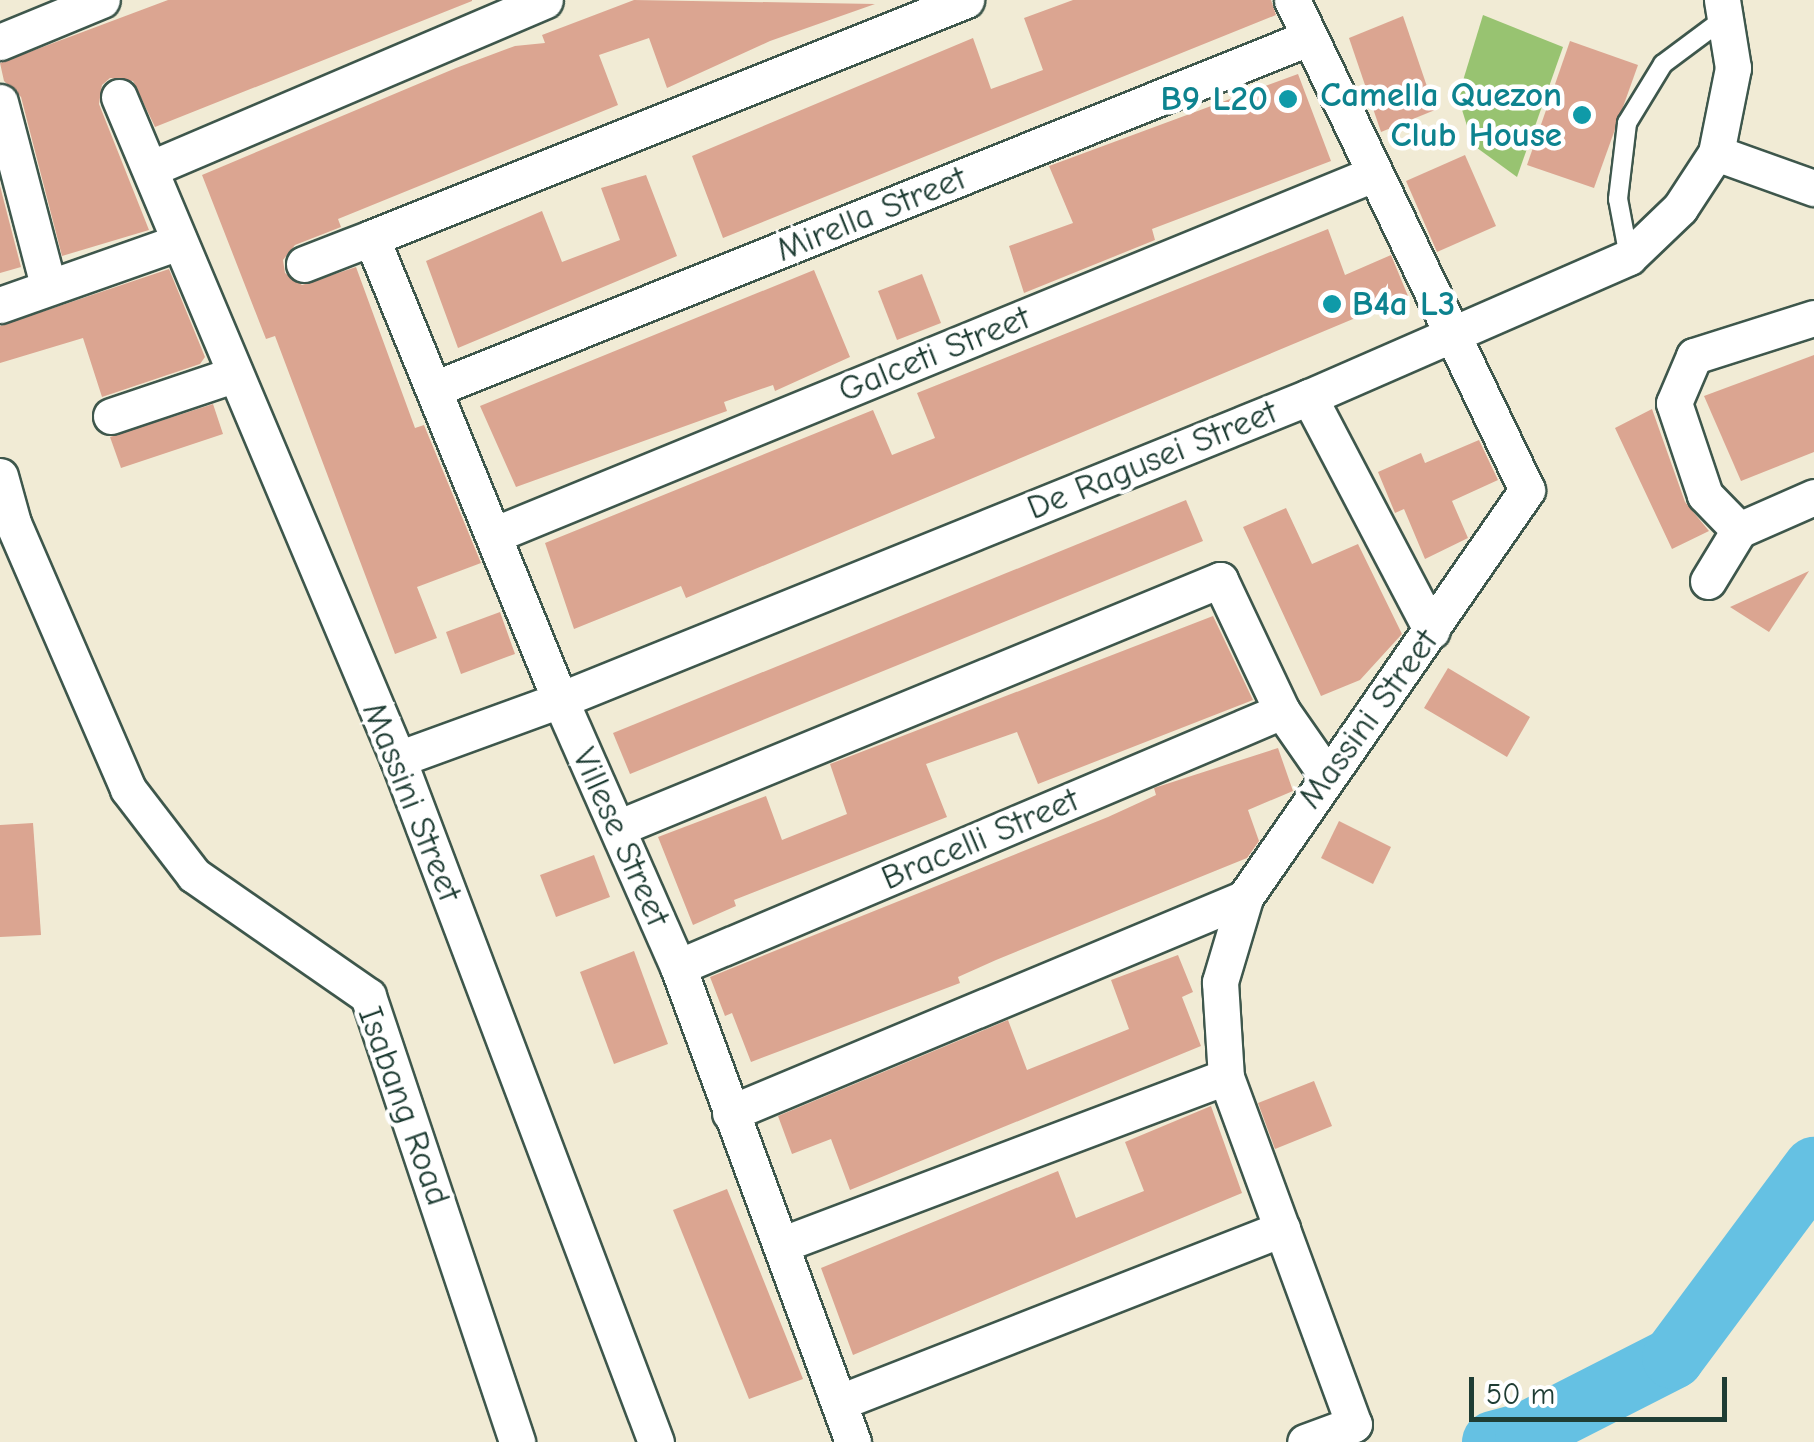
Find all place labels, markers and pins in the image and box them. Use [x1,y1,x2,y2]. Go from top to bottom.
place label: Camella Quezon Club House [1320,74,1562,156]
place label: B9 L20 [1160,78,1268,120]
marker: B9 L20 [1277,88,1299,110]
marker: Camella Quezon Club House [1571,104,1593,126]
place label: B4a L3 [1352,283,1455,325]
marker: B4a L3 [1321,293,1343,315]

